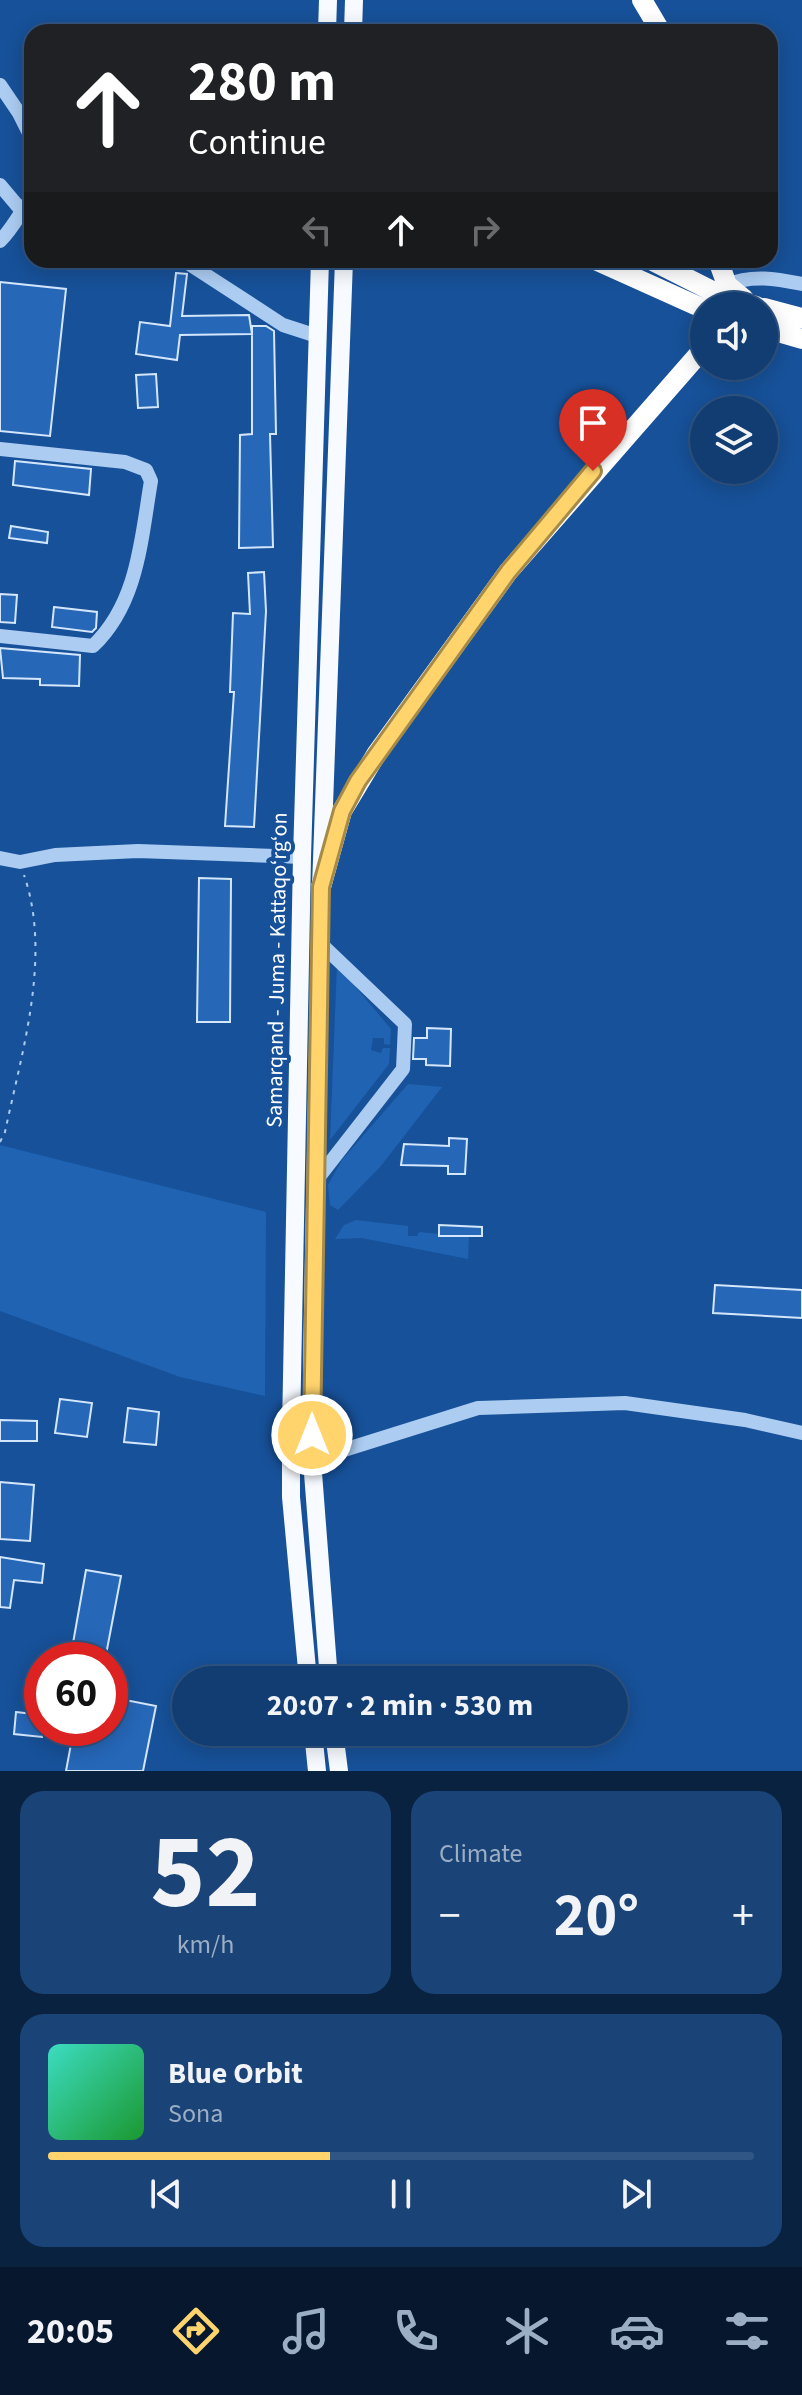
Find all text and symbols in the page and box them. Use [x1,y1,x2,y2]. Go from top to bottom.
text: 280 m [188,43,336,122]
icon: ahead [56,56,160,160]
text: Continue [188,117,326,168]
icon: left [295,208,339,252]
icon: ahead [379,208,423,252]
icon: right [463,208,507,252]
map controls [690,292,778,484]
button: sound [690,292,778,380]
pin [559,389,627,471]
button: layers [690,396,778,484]
icon: arrive [571,401,615,445]
street label: Samarqand - Juma - Kattaqo‘rg‘on [258,812,296,1128]
position arrow [270,1393,354,1477]
speed limit sign: 60 [24,1642,128,1746]
text: 20:07 · 2 min · 530 m [267,1684,533,1727]
text: 52 [151,1800,260,1948]
text: Climate [439,1835,523,1872]
text: 20° [554,1874,639,1959]
text: − [439,1885,461,1948]
text: + [732,1885,754,1948]
text: km/h [177,1926,234,1963]
text: Blue Orbit [168,2052,303,2095]
text: Sona [168,2095,223,2132]
icon: previous [144,2172,188,2216]
icon: pause [379,2172,423,2216]
icon: next [614,2172,658,2216]
icon: directions [168,2303,224,2359]
icon: music [278,2303,334,2359]
icon: phone [388,2303,444,2359]
icon: climate [499,2303,555,2359]
icon: car [609,2303,665,2359]
icon: filters [719,2303,775,2359]
text: 20:05 [27,2306,114,2357]

